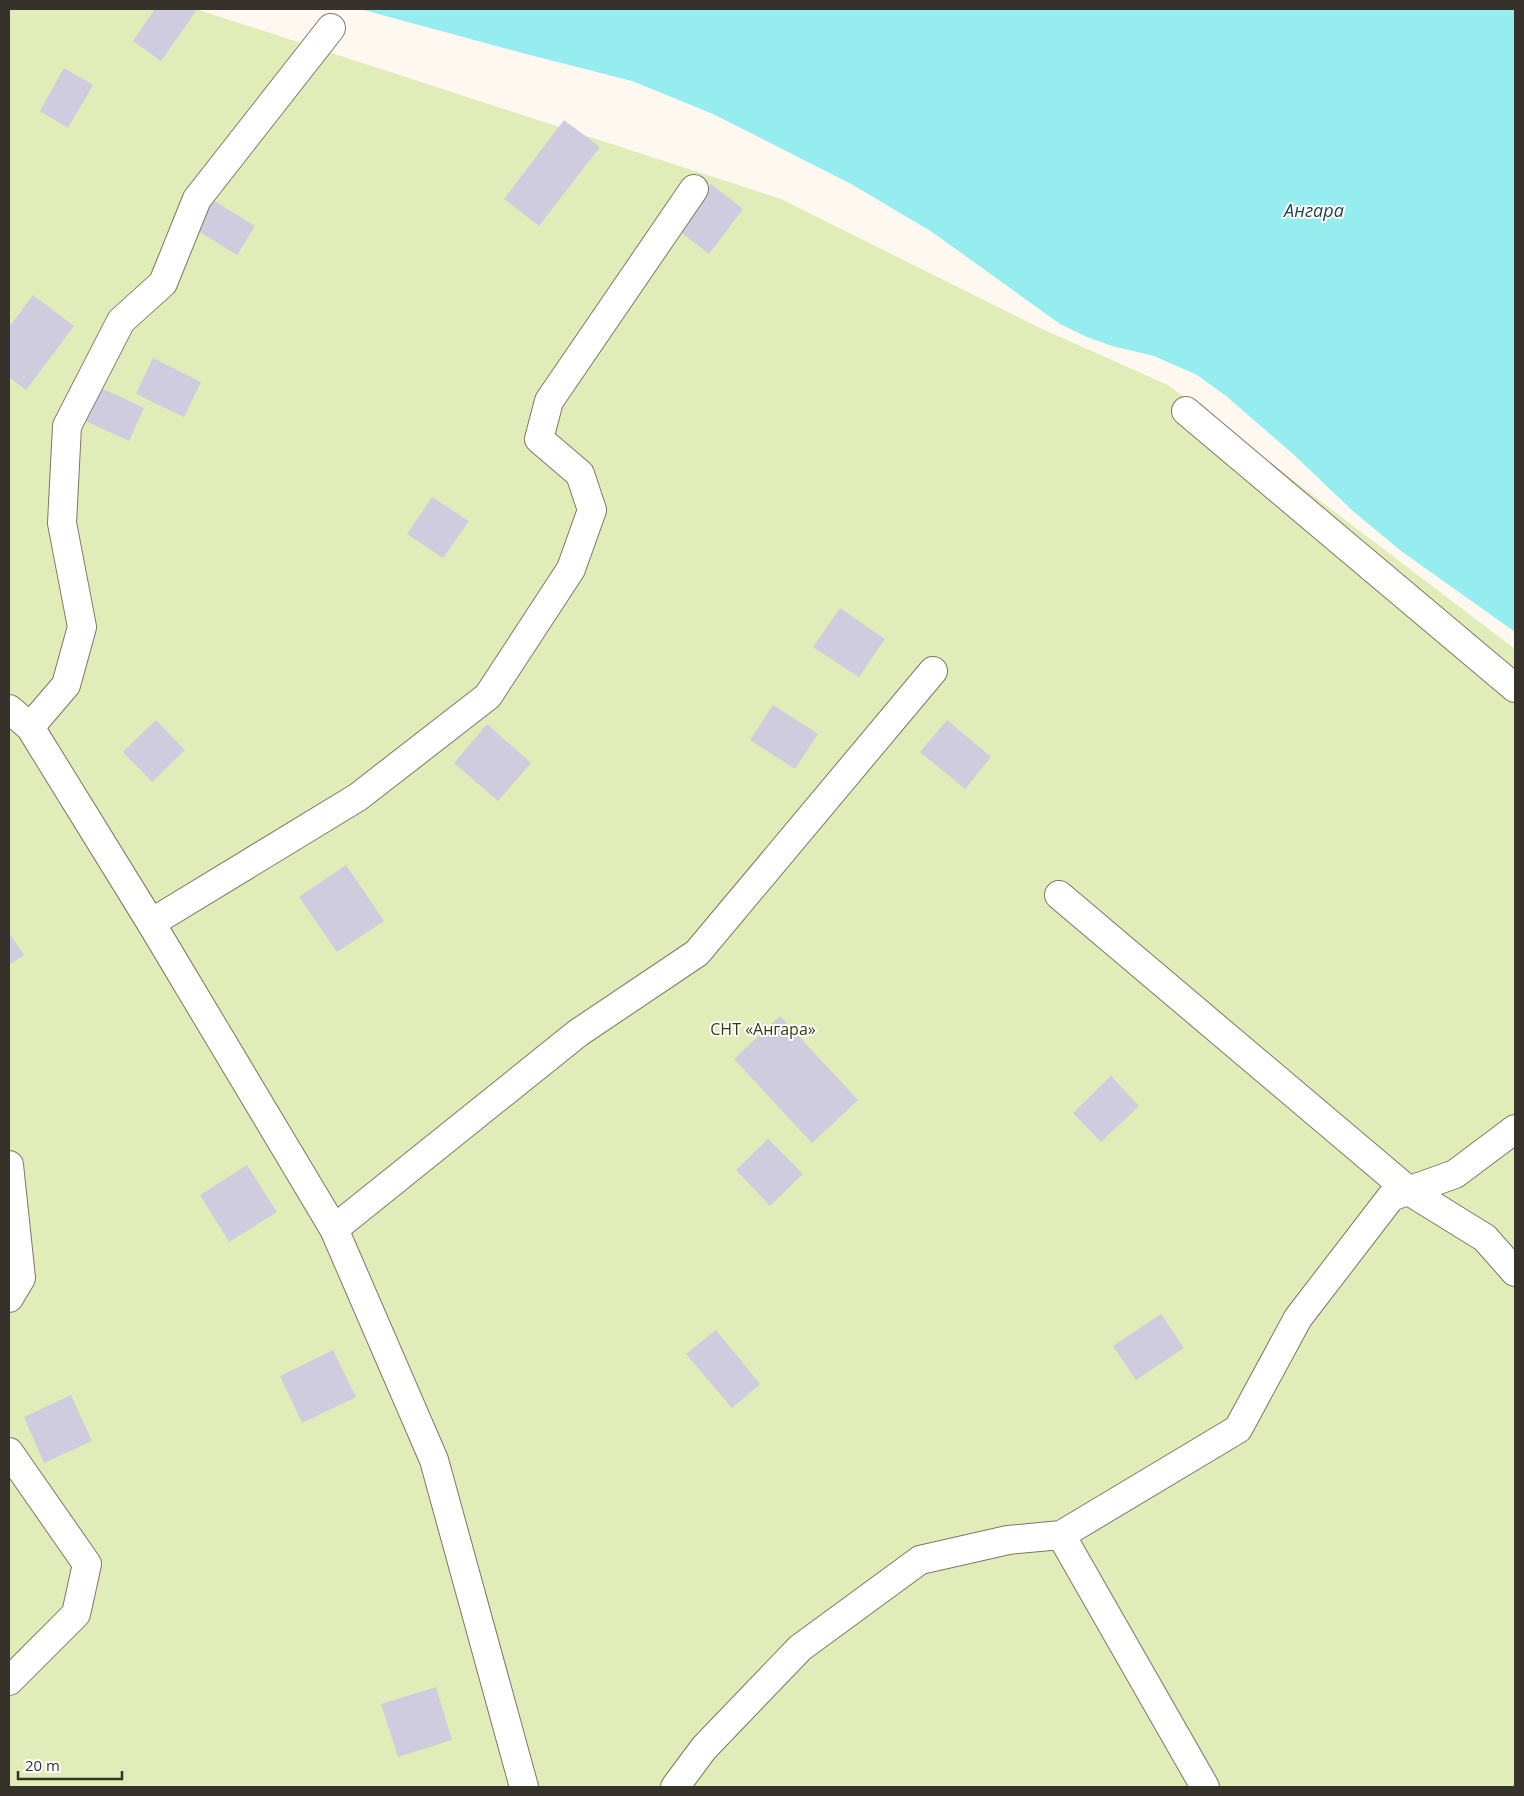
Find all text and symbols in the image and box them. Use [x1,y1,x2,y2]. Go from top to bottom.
water label: Ангара [1282,198,1344,222]
park label: СНТ «Ангара» [710,1018,816,1040]
scale bar [18,1748,121,1780]
text: 20 m [25,1755,60,1775]

